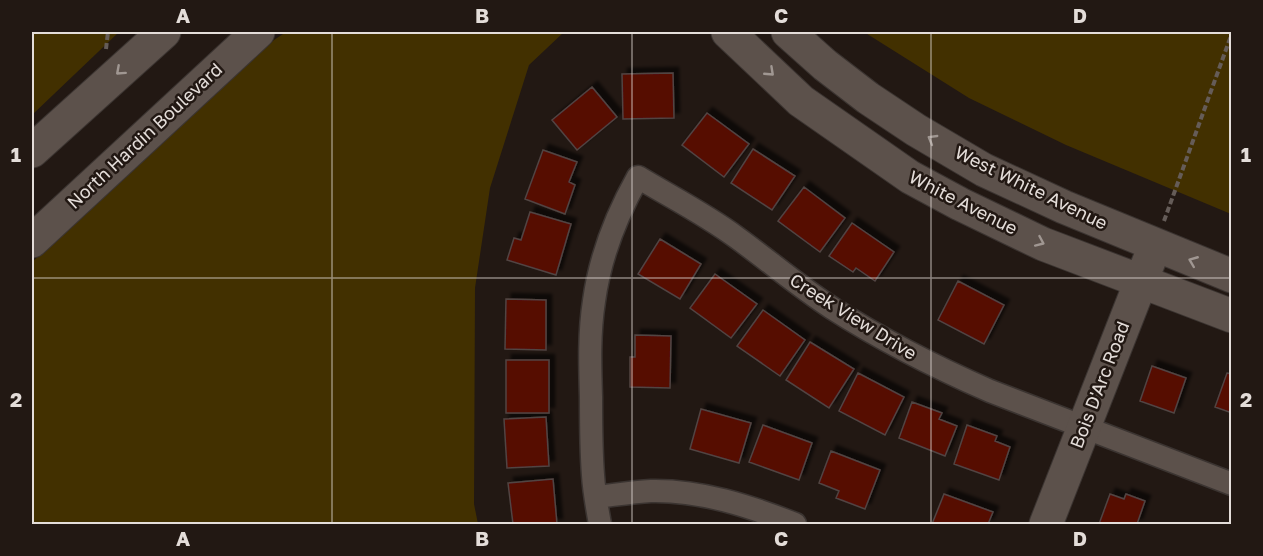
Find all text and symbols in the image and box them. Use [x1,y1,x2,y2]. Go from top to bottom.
text: A [176,3,190,27]
text: B [475,3,489,27]
text: C [774,3,788,27]
text: D [1073,3,1087,27]
street label: North Hardin Boulevard [62,58,226,213]
one-way arrow [117,64,127,75]
one-way arrow [763,64,774,75]
one-way arrow [928,135,938,146]
text: 1 [11,142,21,166]
street label: West White Avenue [951,142,1111,234]
text: 1 [1241,142,1251,166]
street label: White Avenue [905,166,1021,240]
one-way arrow [1034,235,1045,247]
one-way arrow [1189,256,1200,268]
street label: Creek View Drive [786,268,921,364]
street label: Bois D'Arc Road [1065,318,1133,451]
text: 2 [10,387,22,411]
text: 2 [1240,387,1252,411]
text: A [176,526,190,550]
text: B [475,526,489,550]
text: C [774,526,788,550]
text: D [1073,526,1087,550]

